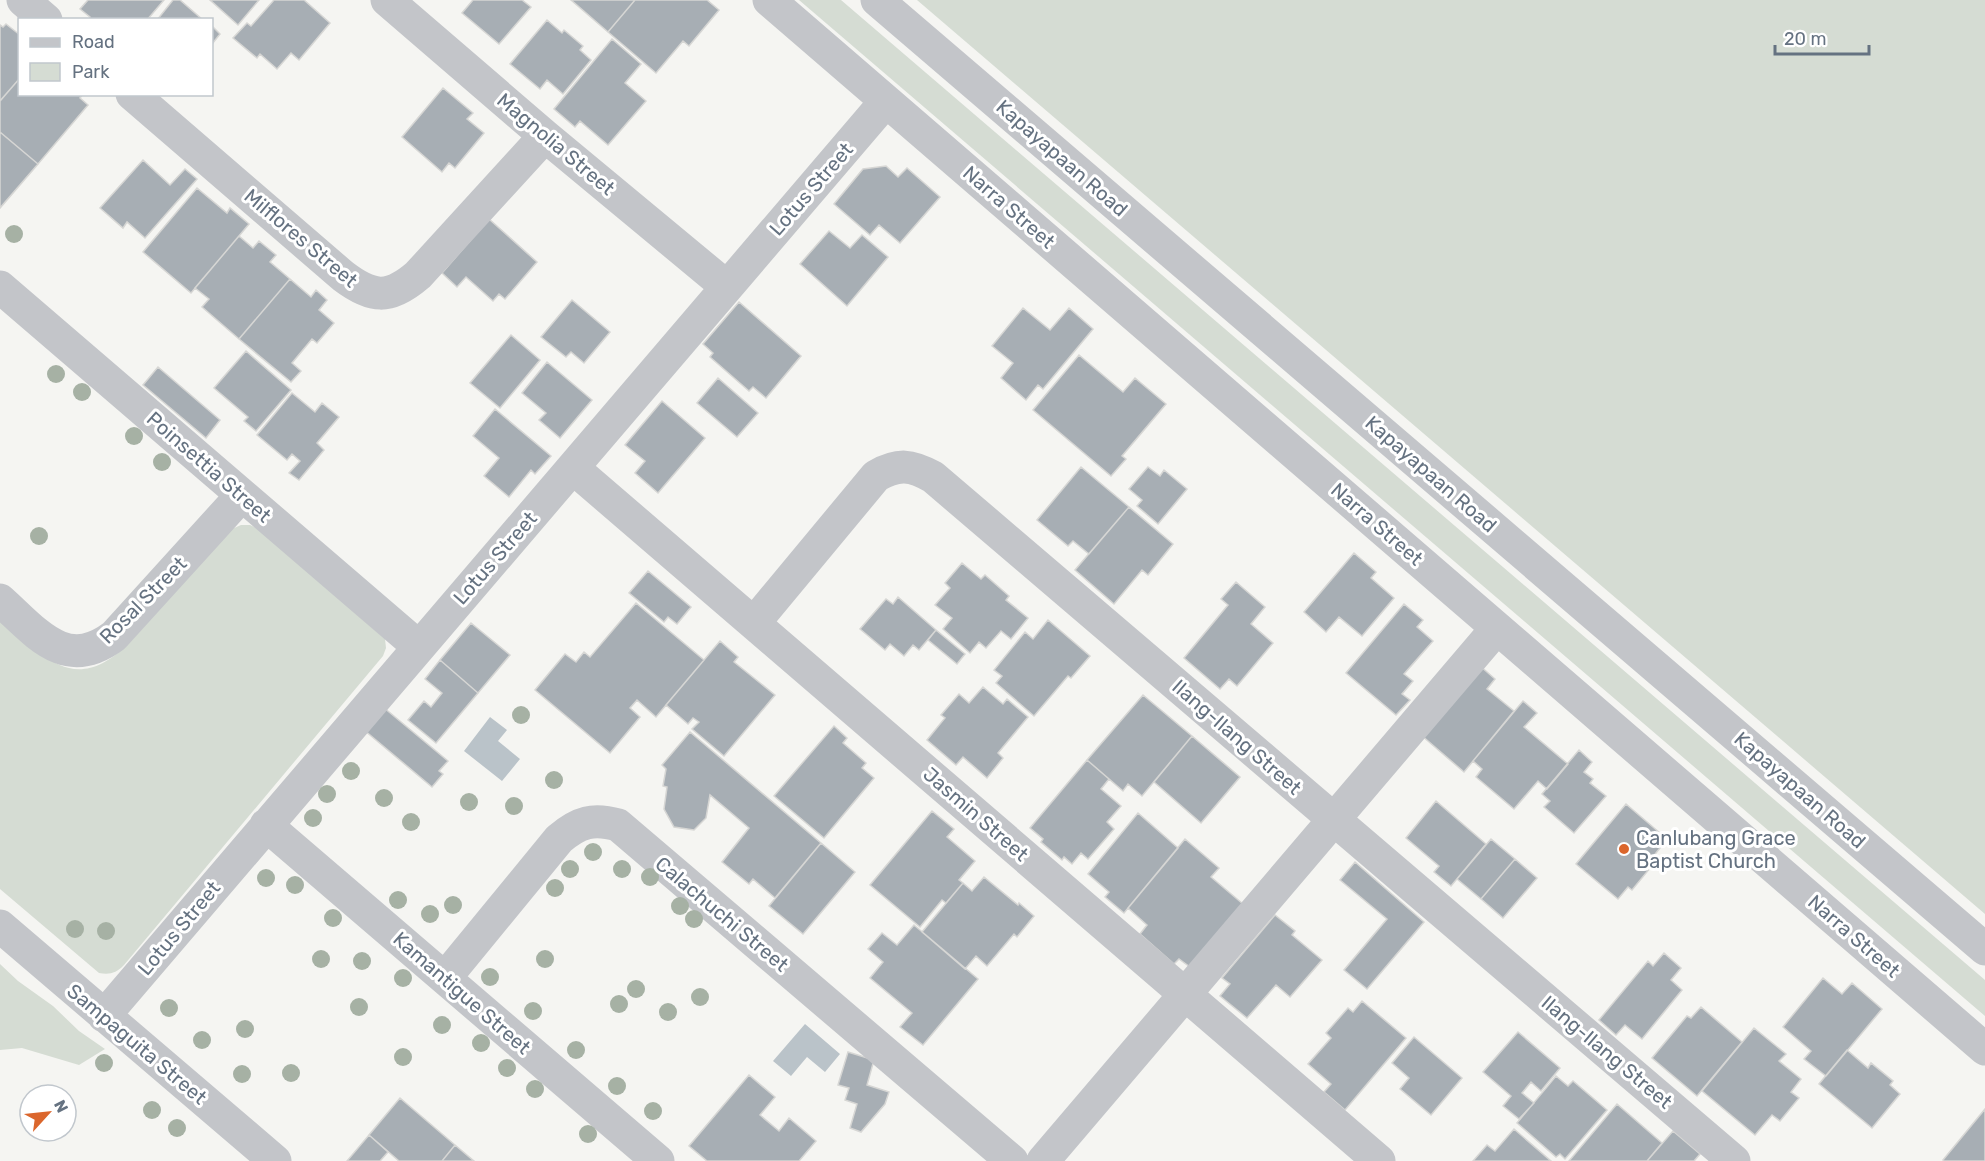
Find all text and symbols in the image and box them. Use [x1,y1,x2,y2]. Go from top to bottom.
legend [18,18,213,96]
scale bar [1775,18,1870,56]
text: 20 m [1784,28,1826,50]
text: Road [72,31,115,53]
text: Park [72,61,110,83]
street label: Magnolia Street [492,88,620,200]
street label: Kapayapaan Road [992,95,1132,221]
street label: Lotus Street [764,138,858,240]
street label: Narra Street [958,161,1060,253]
street label: Milflores Street [239,184,363,292]
street label: Poinsettia Street [142,407,276,528]
street label: Kapayapaan Road [1361,411,1501,537]
street label: Narra Street [1326,478,1428,570]
street label: Lotus Street [448,507,542,609]
street label: Rosal Street [94,551,192,649]
street label: Ilang-Ilang Street [1168,674,1307,800]
street label: Kapayapaan Road [1730,727,1870,853]
street label: Jasmin Street [919,762,1034,866]
place label: Canlubang Grace Baptist Church [1636,826,1796,873]
marker: Canlubang Grace Baptist Church [1617,842,1631,856]
street label: Calachuchi Street [651,851,794,977]
street label: Lotus Street [133,876,225,980]
street label: Narra Street [1803,890,1905,982]
street label: Kamantigue Street [388,927,536,1059]
street label: Sampaguita Street [62,979,212,1109]
street label: Ilang-Ilang Street [1537,990,1677,1114]
north arrow [18,1083,78,1143]
text: N [50,1097,72,1116]

